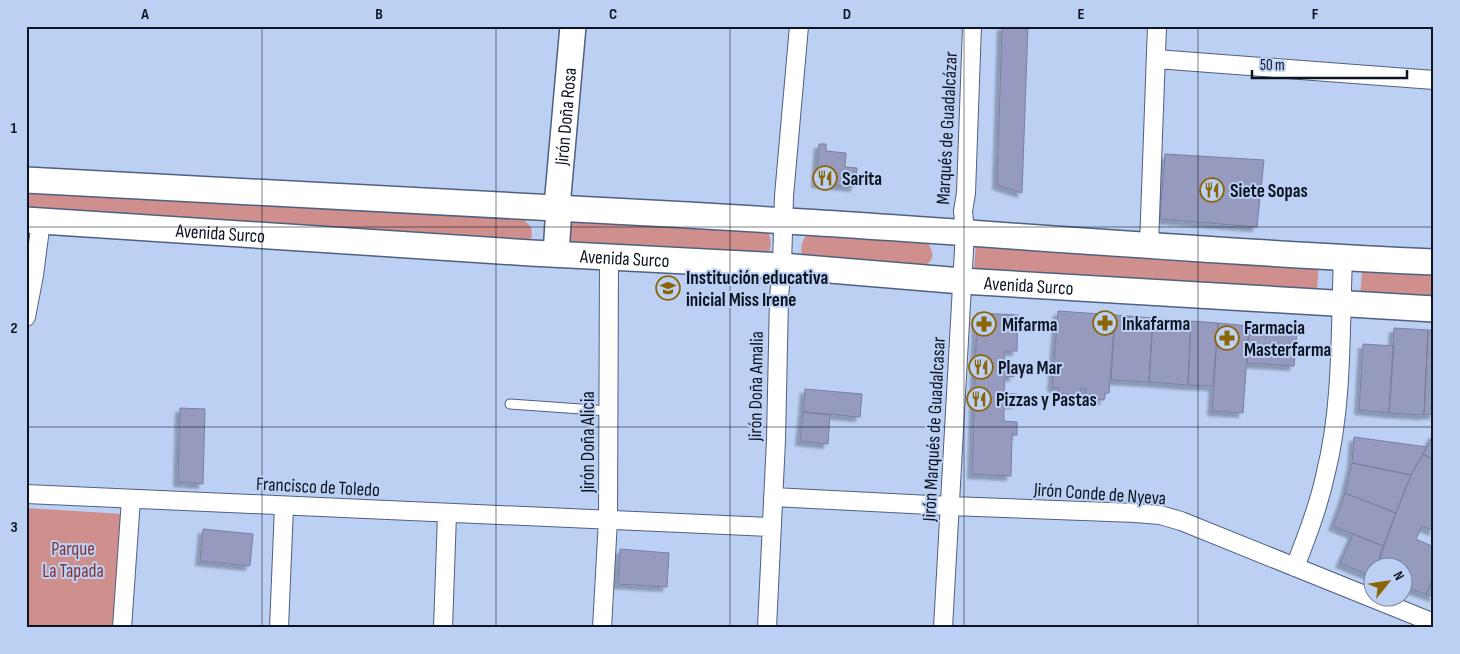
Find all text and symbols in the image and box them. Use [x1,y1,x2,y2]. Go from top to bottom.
text: A [140,5,149,24]
text: B [375,5,383,24]
text: C [609,5,617,24]
text: D [843,5,851,24]
text: E [1078,5,1085,24]
text: F [1312,5,1319,24]
scale bar [1252,48,1408,80]
street label: Marqués de Guadalcázar [932,50,963,205]
text: 50 m [1260,56,1285,75]
street label: Jirón Doña Rosa [551,67,582,167]
text: 1 [11,119,18,138]
restaurant icon: Sarita [812,165,838,191]
place label: Sarita [842,168,882,191]
restaurant icon: Siete Sopas [1199,177,1225,203]
place label: Siete Sopas [1230,180,1308,203]
street label: Avenida Surco [174,220,266,249]
street label: Avenida Surco [578,246,670,273]
place label: Institución educativa inicial Miss Irene [686,267,828,312]
street label: Avenida Surco [982,272,1074,301]
school or university icon: Institución educativa inicial Miss Irene [655,275,681,301]
pharmacy icon: Inkafarma [1092,310,1118,336]
pharmacy icon: Mifarma [971,311,997,337]
place label: Inkafarma [1122,313,1190,336]
place label: Mifarma [1002,314,1058,337]
place label: Farmacia Masterfarma [1244,317,1331,362]
text: 2 [10,319,18,338]
pharmacy icon: Farmacia Masterfarma [1214,325,1240,351]
street label: Jirón Doña Amalia [744,331,769,442]
street label: Jirón Marqués de Guadalcasar [918,336,951,523]
restaurant icon: Playa Mar [968,354,994,380]
place label: Playa Mar [998,357,1062,380]
restaurant icon: Pizzas y Pastas [966,386,992,412]
place label: Pizzas y Pastas [996,389,1097,412]
street label: Jirón Doña Alicia [577,391,600,494]
street label: Francisco de Toledo [255,473,380,502]
street label: Jirón Conde de Nyeva [1032,478,1167,511]
text: 3 [10,518,18,537]
park label: Parque La Tapada [42,538,104,583]
north arrow [1362,556,1412,606]
text: N [1390,568,1408,583]

